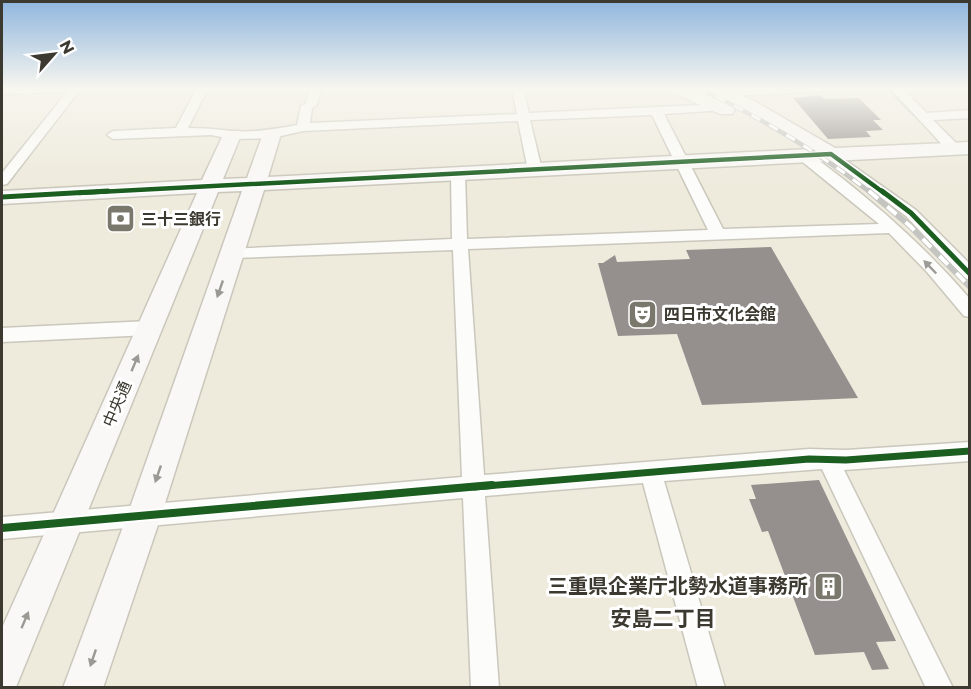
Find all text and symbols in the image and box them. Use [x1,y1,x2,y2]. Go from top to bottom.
north arrow [24,24,84,84]
text: N [55,37,78,57]
bank icon: 三十三銀行 [104,203,136,235]
place label: 三十三銀行 [141,210,221,229]
one-way arrow [924,261,938,275]
one-way arrow [214,280,224,298]
theatre icon: 四日市文化会館 [627,298,659,330]
place label: 四日市文化会館 [664,305,776,324]
one-way arrow [130,354,140,372]
street label: 中央通 [99,378,135,430]
one-way arrow [152,465,162,483]
building icon: 三重県企業庁北勢水道事務所 [813,570,845,602]
place label: 三重県企業庁北勢水道事務所 [548,574,808,598]
district label: 安島二丁目 [611,606,716,631]
one-way arrow [20,610,30,628]
one-way arrow [88,649,98,667]

